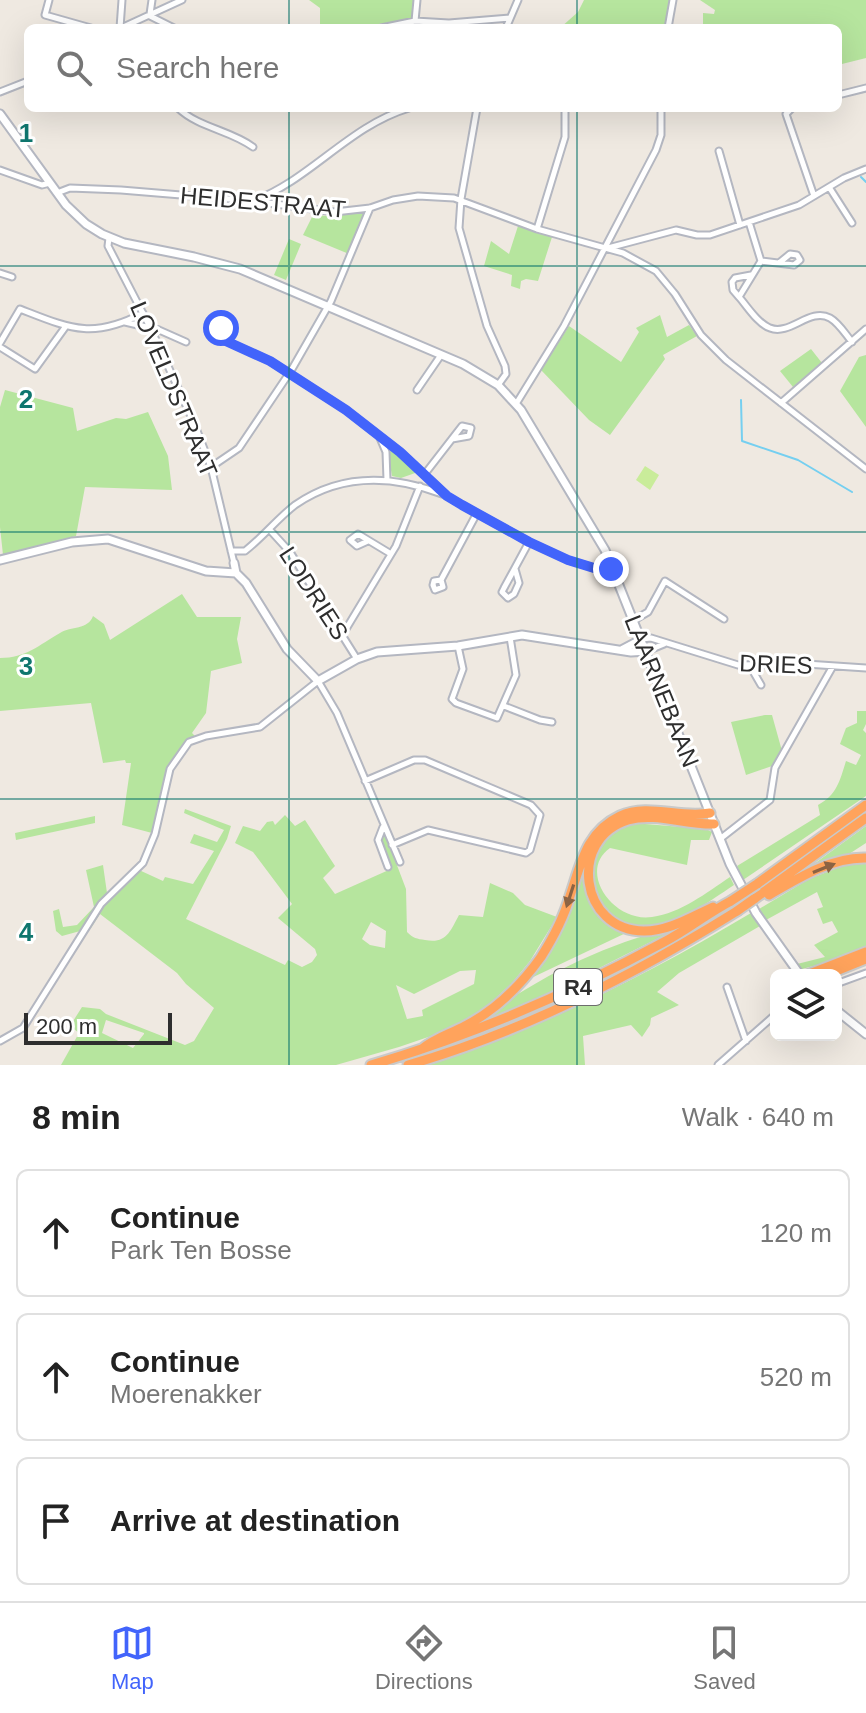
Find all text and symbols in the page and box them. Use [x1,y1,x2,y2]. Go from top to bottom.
search box [24,24,842,112]
icon: search [52,46,96,90]
text: Search here [116,51,279,84]
text: 1 [19,118,33,148]
street label: HEIDESTRAAT [179,181,347,223]
street label: LOVELDSTRAAT [125,297,223,481]
route start [203,310,239,346]
text: 2 [19,384,33,414]
street label: LODRIES [274,541,354,645]
route end [593,551,629,587]
street label: LAARNEBAAN [619,611,705,771]
street label: DRIES [739,649,813,679]
text: 3 [19,651,33,681]
one-way arrow [812,861,836,874]
one-way arrow [563,884,576,908]
text: 4 [19,917,34,947]
road number: R4 [554,969,602,1005]
map controls [770,969,842,1041]
button: layers [770,969,842,1041]
scale bar [24,1009,172,1045]
text: 200 m [36,1014,97,1039]
text: 8 min [32,1098,121,1136]
text: Walk · 640 m [682,1102,834,1132]
text: Continue [110,1201,240,1234]
icon: ahead [34,1211,78,1255]
text: 120 m [760,1218,832,1248]
text: Park Ten Bosse [110,1235,292,1265]
text: Continue [110,1345,240,1378]
icon: ahead [34,1355,78,1399]
text: 520 m [760,1362,832,1392]
text: Moerenakker [110,1379,262,1409]
icon: arrive [34,1499,78,1543]
text: Arrive at destination [110,1504,400,1537]
tab: Map [110,1621,154,1695]
tab: Directions [375,1621,473,1695]
tab: Saved [693,1621,756,1695]

